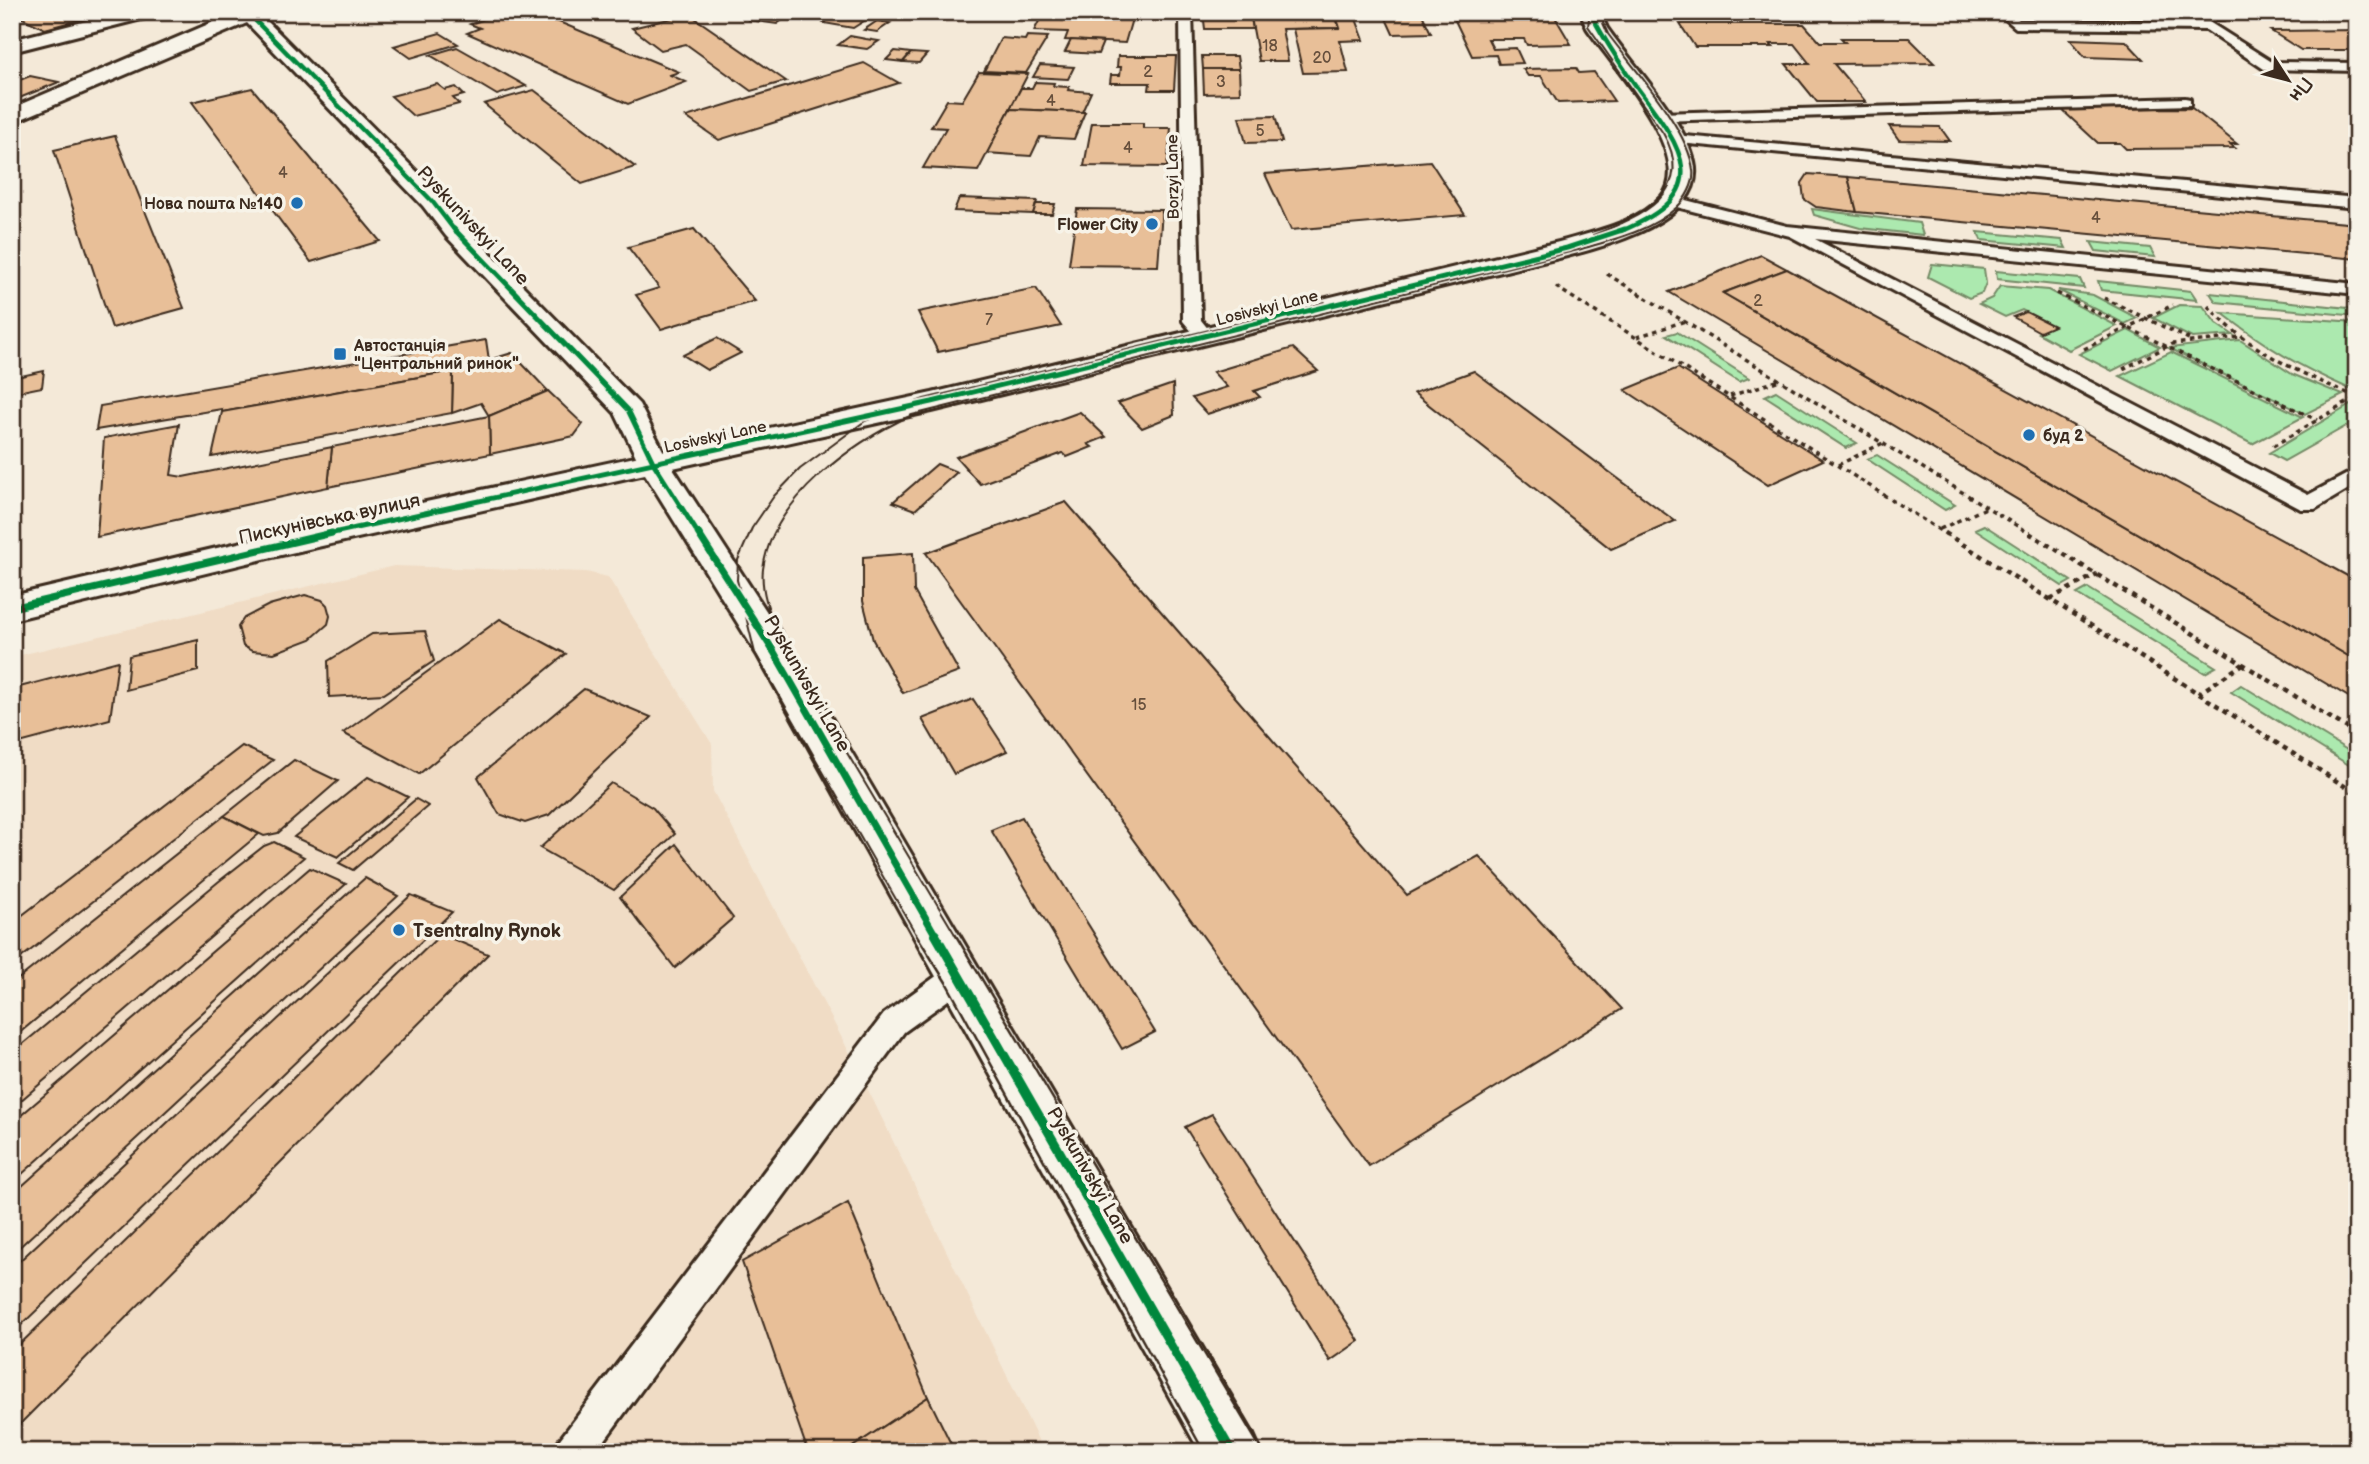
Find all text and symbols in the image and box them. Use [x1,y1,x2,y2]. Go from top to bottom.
house number: 18 [1262,37,1278,56]
north arrow [2254,46,2324,116]
house number: 20 [1313,49,1331,68]
house number: 2 [1143,63,1153,82]
text: Пн [2284,72,2317,106]
house number: 3 [1216,73,1226,92]
house number: 4 [1046,92,1056,111]
house number: 5 [1255,122,1265,141]
street label: Borzyi Lane [1163,134,1184,220]
house number: 4 [1123,139,1133,158]
street label: Pyskunivskyi Lane [412,162,534,290]
house number: 4 [278,164,288,183]
place label: Нова пошта №140 [144,195,283,214]
marker: Нова пошта №140 [289,195,305,211]
house number: 4 [2091,209,2101,228]
place label: Flower City [1057,216,1139,235]
marker: Flower City [1144,216,1160,232]
street label: Losivskyi Lane [1214,287,1321,330]
house number: 2 [1753,292,1763,311]
house number: 7 [985,311,993,330]
place label: Автостанція "Центральний ринок" [353,337,519,374]
marker: Автостанція "Центральний ринок" [332,346,348,362]
street label: Losivskyi Lane [662,417,769,458]
marker: буд 2 [2021,427,2037,443]
place label: буд 2 [2043,427,2084,446]
street label: Пискунівська вулиця [236,489,422,550]
street label: Pyskunivskyi Lane [758,611,855,756]
house number: 15 [1131,696,1147,715]
place label: Tsentralny Rynok [413,920,561,943]
marker: Tsentralny Rynok [391,922,407,938]
street label: Pyskunivskyi Lane [1041,1103,1138,1248]

